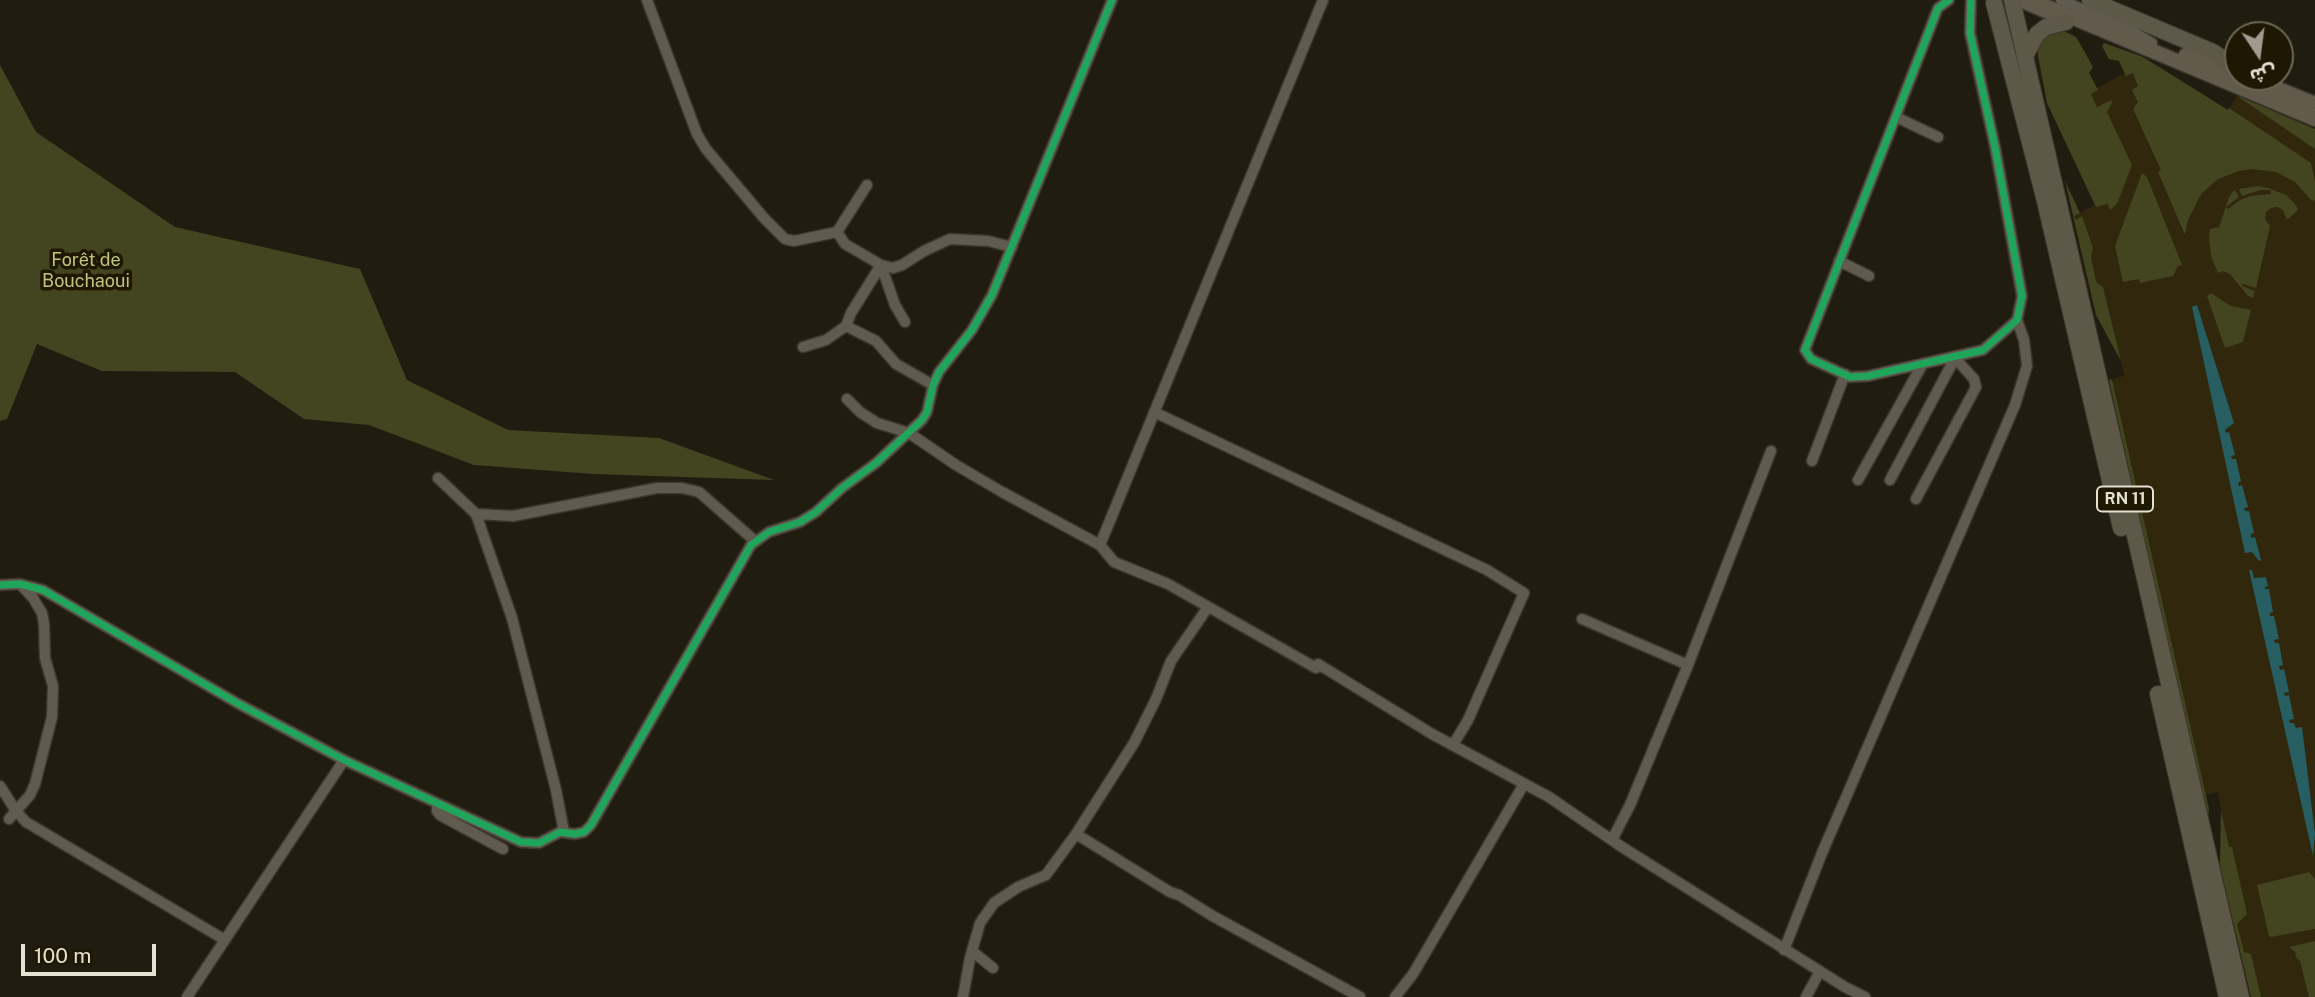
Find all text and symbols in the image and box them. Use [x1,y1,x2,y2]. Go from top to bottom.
north arrow [2224,21,2294,91]
text: ش [2248,61,2278,88]
park label: Forêt de Bouchaoui [42,249,130,292]
road number: RN 11 [2097,486,2153,512]
scale bar [24,930,159,974]
text: 100 m [34,943,91,968]

